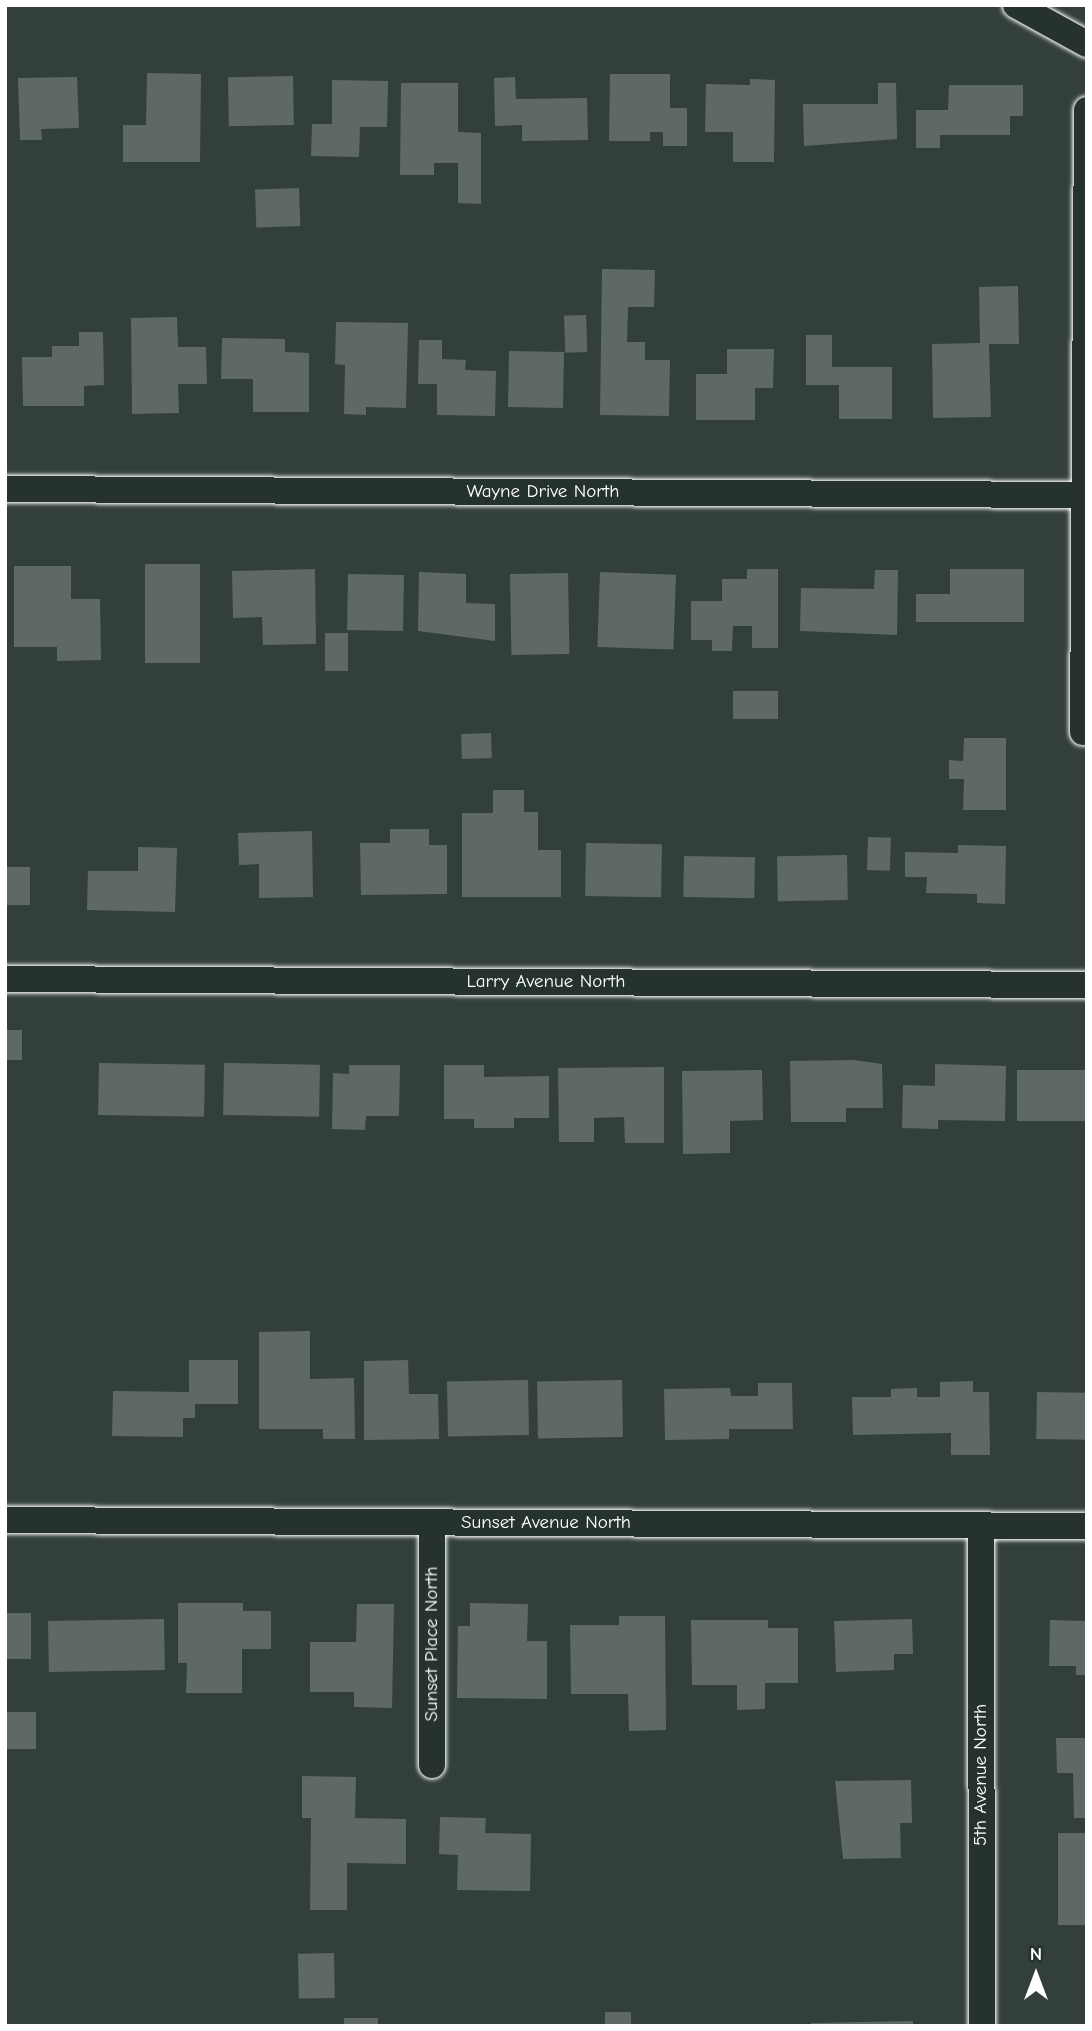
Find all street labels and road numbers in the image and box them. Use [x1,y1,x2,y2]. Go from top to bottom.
street label: Wayne Drive North [467,481,619,503]
street label: Larry Avenue North [467,971,625,993]
street label: Sunset Avenue North [461,1512,631,1534]
street label: Sunset Place North [421,1566,443,1722]
street label: 5th Avenue North [970,1704,992,1846]

